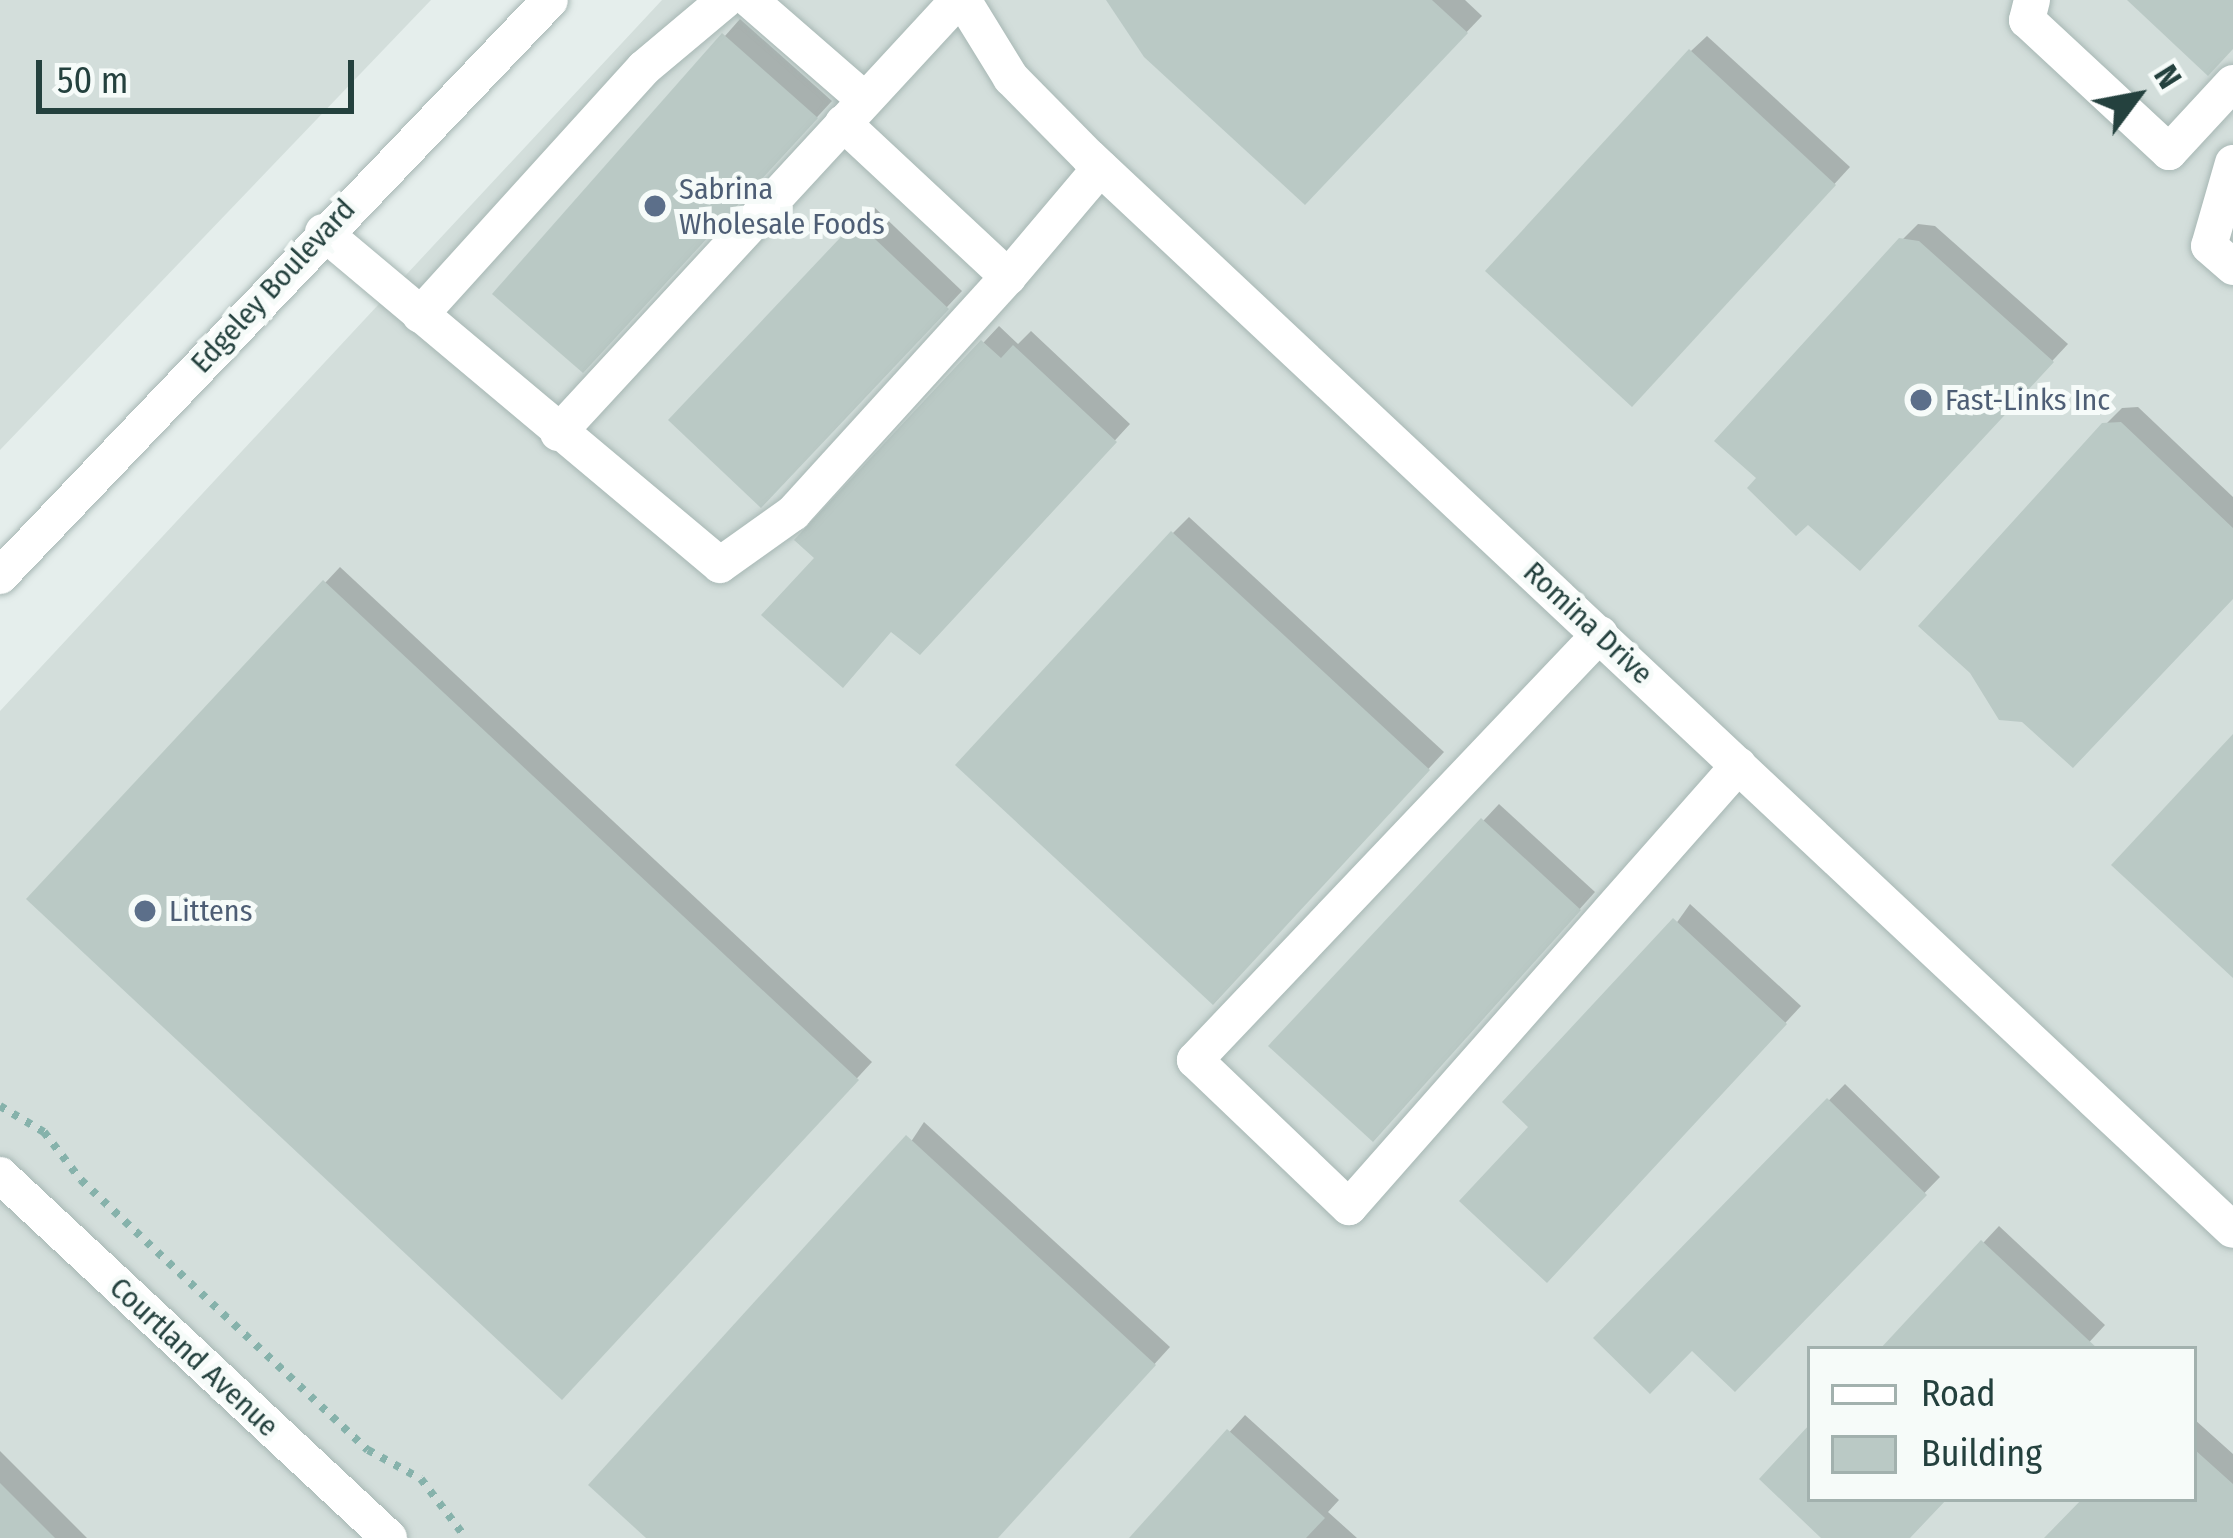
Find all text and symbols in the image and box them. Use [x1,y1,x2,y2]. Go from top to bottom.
scale bar [42,36,360,110]
north arrow [2077,36,2197,156]
text: N [2145,58,2190,96]
text: 50 m [57,59,128,103]
place label: Sabrina Wholesale Foods [679,171,885,242]
street label: Edgeley Boulevard [183,192,363,380]
marker: Sabrina Wholesale Foods [642,193,668,219]
place label: Fast-Links Inc [1945,382,2110,418]
marker: Fast-Links Inc [1908,387,1934,413]
street label: Romina Drive [1516,554,1660,692]
place label: Littens [169,893,252,929]
marker: Littens [132,898,158,924]
street label: Courtland Avenue [102,1270,286,1444]
legend [1807,1346,2197,1502]
text: Road [1921,1372,1996,1416]
text: Building [1921,1432,2042,1476]

